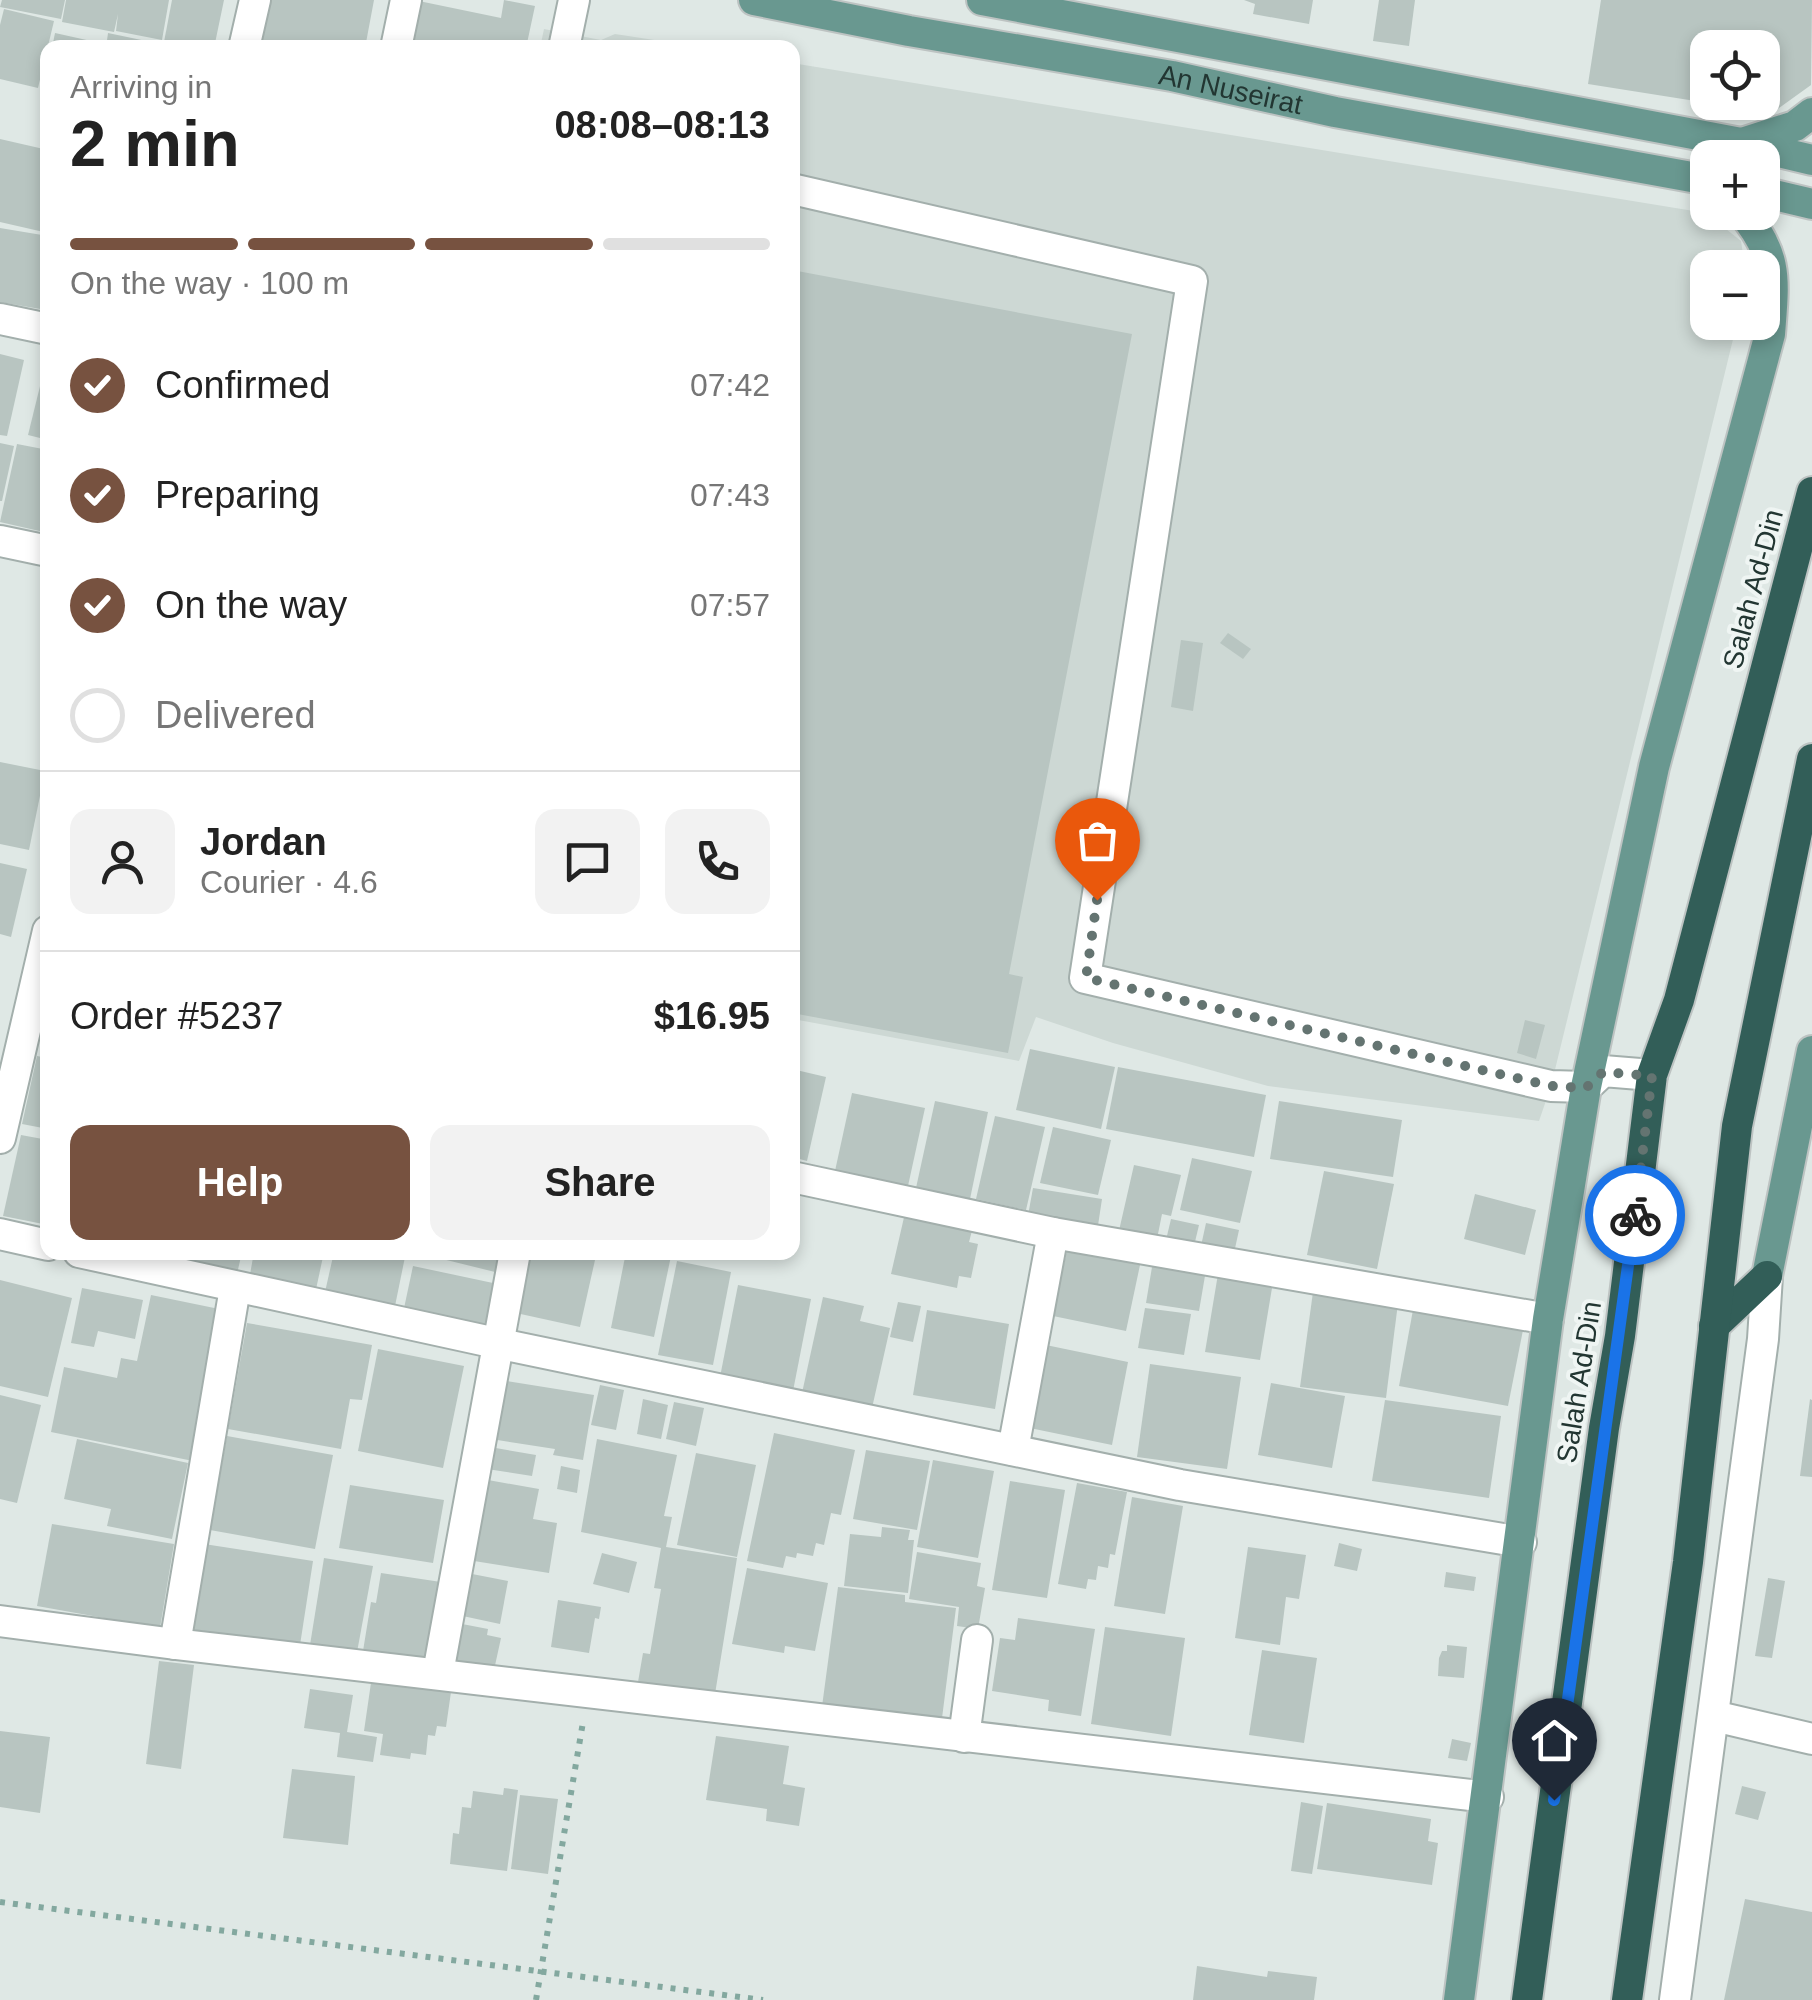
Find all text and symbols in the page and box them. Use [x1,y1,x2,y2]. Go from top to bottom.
map controls [1690,30,1780,340]
button: locate [1690,30,1780,120]
street label: An Nuseirat [1157,59,1306,120]
text: Arriving in [70,69,212,105]
text: 08:08–08:13 [554,104,770,146]
text: 2 min [70,107,240,180]
button: + [1690,140,1780,230]
button: − [1690,250,1780,340]
text: On the way · 100 m [70,265,349,301]
icon: check [70,358,125,413]
text: Confirmed [155,364,330,406]
text: 07:42 [690,367,770,403]
icon: check [70,468,125,523]
text: Preparing [155,474,320,516]
text: 07:43 [690,477,770,513]
street label: Salah Ad-Din [1717,506,1789,672]
icon: check [70,578,125,633]
text: On the way [155,584,347,626]
text: 07:57 [690,587,770,623]
text: Delivered [155,694,316,736]
pin [1055,798,1140,901]
button: person [70,809,175,914]
button: chat [535,809,640,914]
button: phone [665,809,770,914]
icon: bag [1070,813,1125,868]
text: Jordan [200,821,327,863]
text: Courier · 4.6 [200,864,378,900]
text: Order #5237 [70,995,283,1037]
text: $16.95 [654,995,770,1037]
button: Help [70,1125,410,1240]
button: Share [430,1125,770,1240]
courier [1585,1165,1685,1265]
icon: bike [1608,1188,1663,1243]
street label: Salah Ad-Din [1551,1299,1607,1465]
pin [1512,1698,1597,1801]
icon: home [1527,1713,1582,1768]

